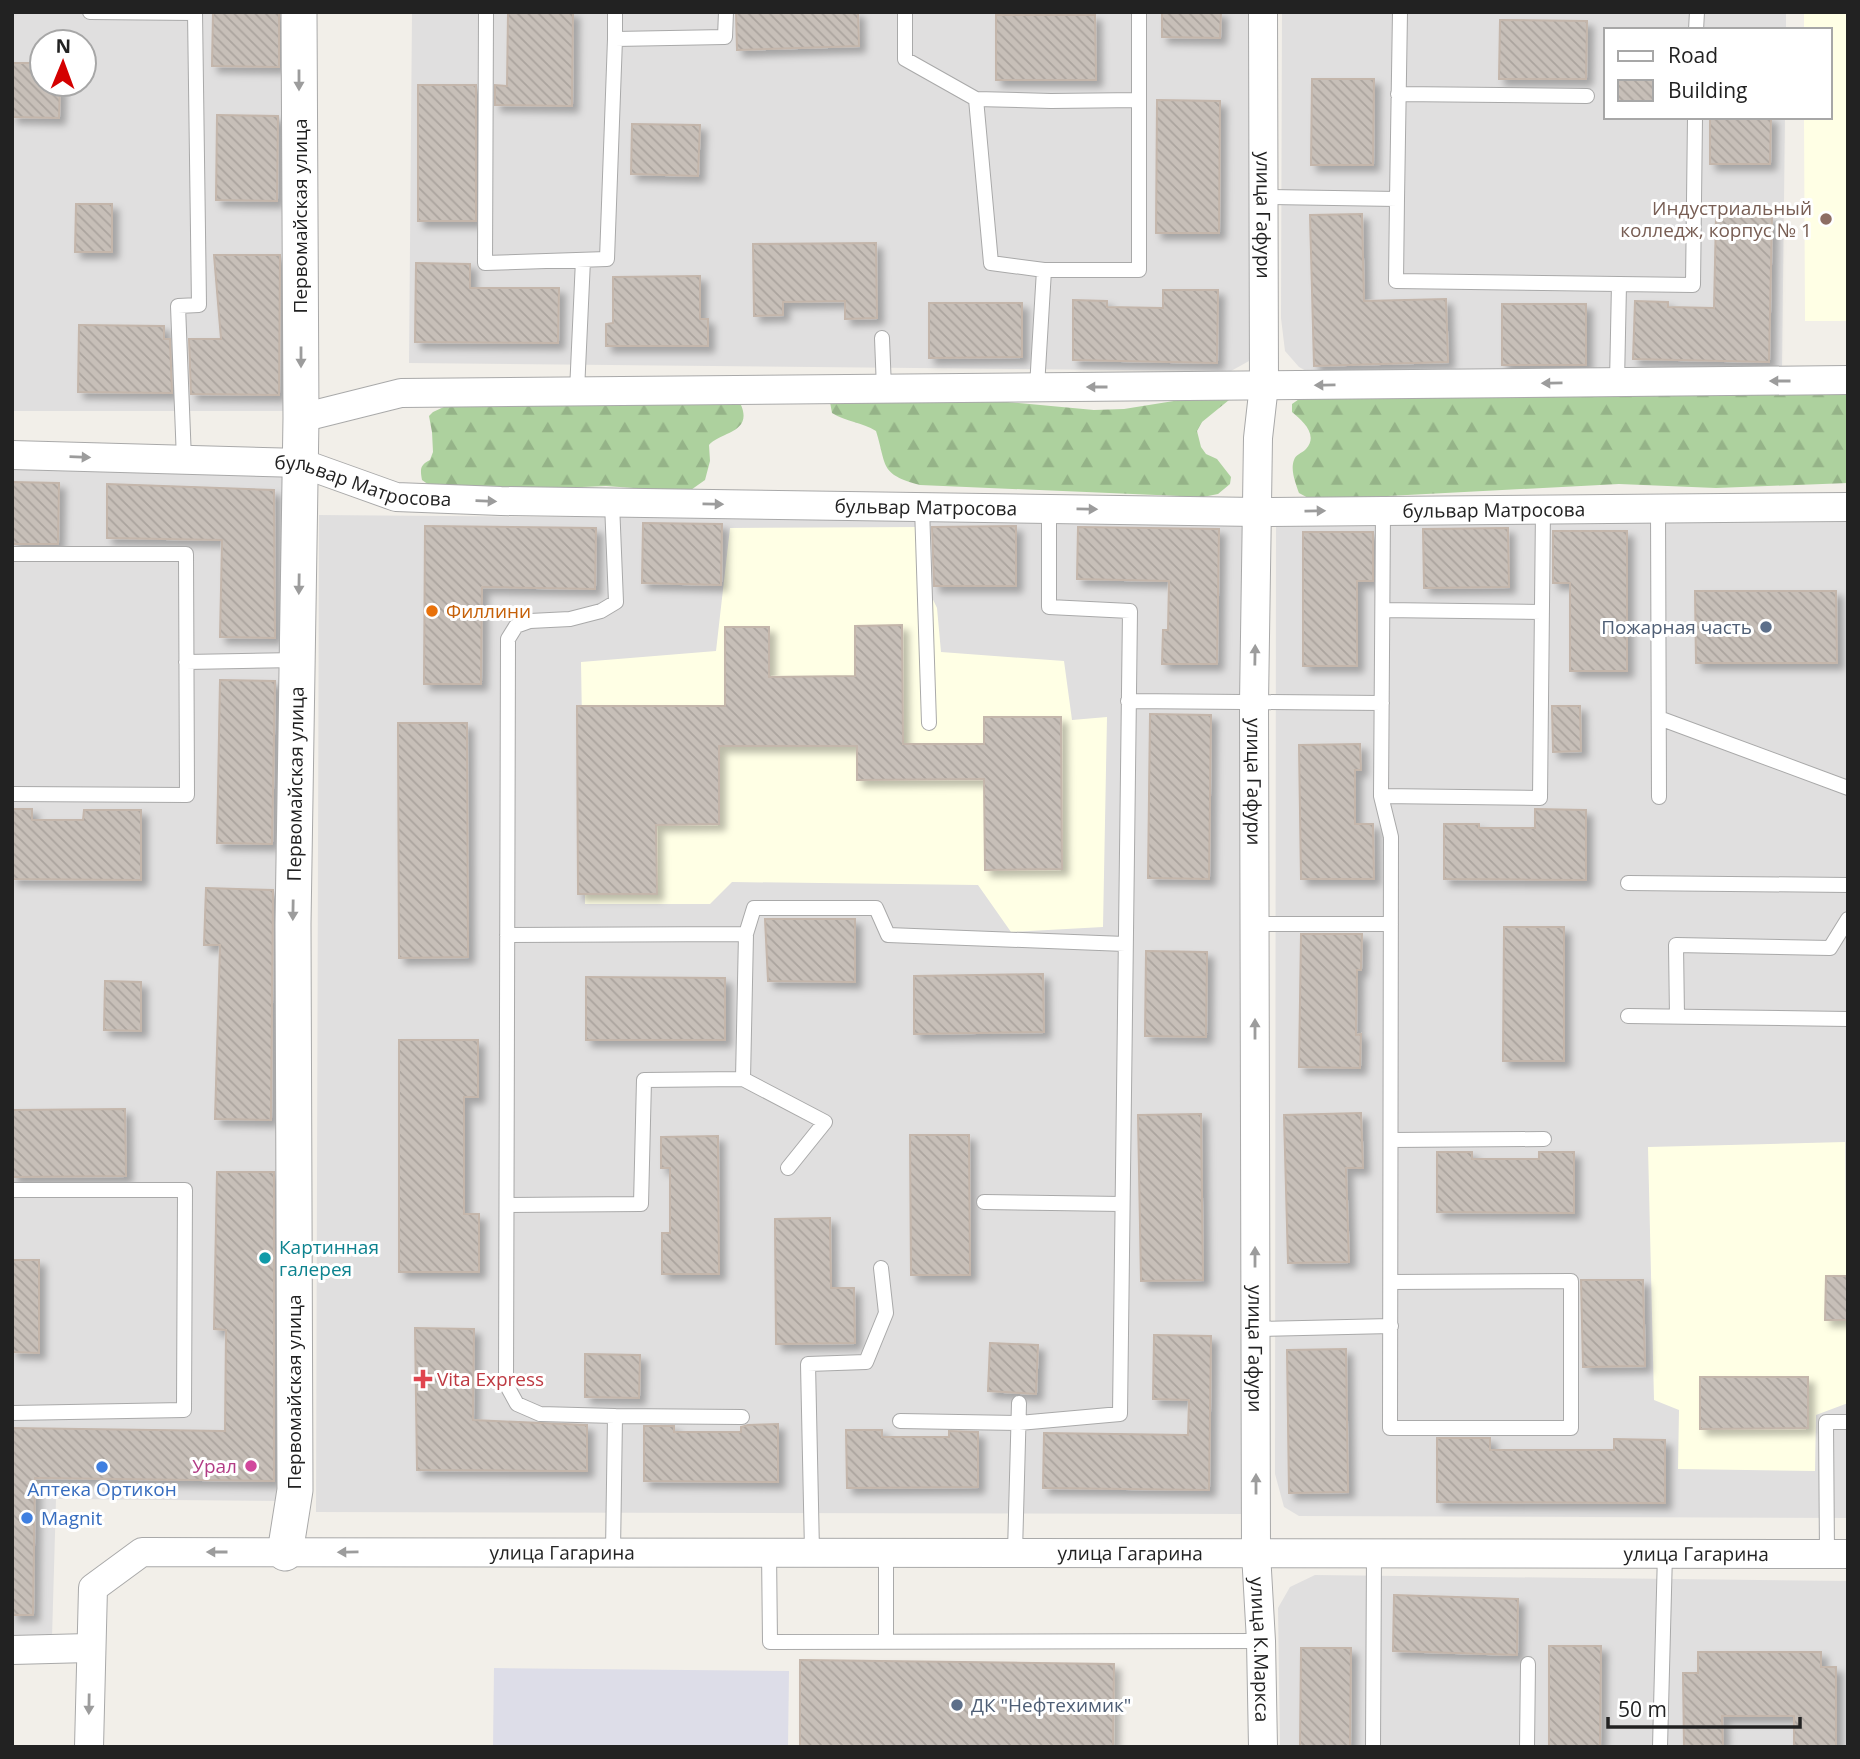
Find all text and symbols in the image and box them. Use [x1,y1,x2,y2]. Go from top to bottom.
north arrow [28,28,98,98]
legend [1604,28,1832,119]
text: N [55,33,71,59]
text: Road [1668,41,1718,69]
one-way arrow [293,70,305,92]
text: Building [1668,76,1747,104]
street label: Первомайская улица [287,119,313,313]
street label: улица Гафури [1250,151,1277,279]
place label: Индустриальный колледж, корпус № 1 [1620,195,1812,243]
marker: Индустриальный колледж, корпус № 1 [1818,211,1834,227]
one-way arrow [295,346,307,368]
one-way arrow [1768,375,1790,386]
one-way arrow [1541,377,1563,388]
one-way arrow [1313,379,1335,391]
one-way arrow [1086,381,1108,393]
street label: бульвар Матросова [274,449,452,512]
one-way arrow [70,451,92,462]
street label: бульвар Матросова [834,493,1017,522]
one-way arrow [475,495,497,506]
street label: бульвар Матросова [1402,496,1585,524]
one-way arrow [702,498,724,510]
one-way arrow [1077,503,1099,515]
one-way arrow [1304,505,1326,517]
one-way arrow [293,574,304,596]
place label: Филлини [446,598,531,624]
marker: Филлини [424,603,440,619]
place label: Пожарная часть [1601,614,1752,640]
marker: Пожарная часть [1758,619,1774,635]
one-way arrow [1249,644,1261,666]
street label: Первомайская улица [281,686,310,882]
street label: улица Гафури [1241,718,1267,845]
one-way arrow [287,899,299,921]
one-way arrow [1249,1018,1261,1040]
place label: Картинная галерея [279,1234,379,1282]
one-way arrow [1249,1246,1261,1268]
marker: Картинная галерея [257,1250,273,1266]
street label: улица Гафури [1242,1285,1269,1412]
street label: Первомайская улица [281,1295,307,1489]
place label: Vita Express [437,1366,544,1392]
marker: Vita Express [415,1371,431,1387]
place label: Урал [192,1453,237,1479]
marker: Урал [243,1458,259,1474]
marker: Аптека Ортикон [94,1459,110,1475]
one-way arrow [1250,1473,1262,1495]
place label: Аптека Ортикон [27,1476,177,1502]
place label: Magnit [41,1505,102,1531]
marker: Magnit [19,1510,35,1526]
street label: улица Гагарина [489,1539,635,1566]
street label: улица Гагарина [1057,1540,1203,1566]
street label: улица Гагарина [1623,1541,1769,1567]
one-way arrow [206,1546,228,1558]
one-way arrow [337,1546,359,1557]
street label: улица К.Маркса [1244,1576,1276,1722]
scale bar [1608,1686,1800,1730]
place label: ДК "Нефтехимик" [971,1692,1131,1718]
one-way arrow [83,1693,95,1715]
text: 50 m [1618,1695,1667,1723]
marker: ДК "Нефтехимик" [949,1697,965,1713]

